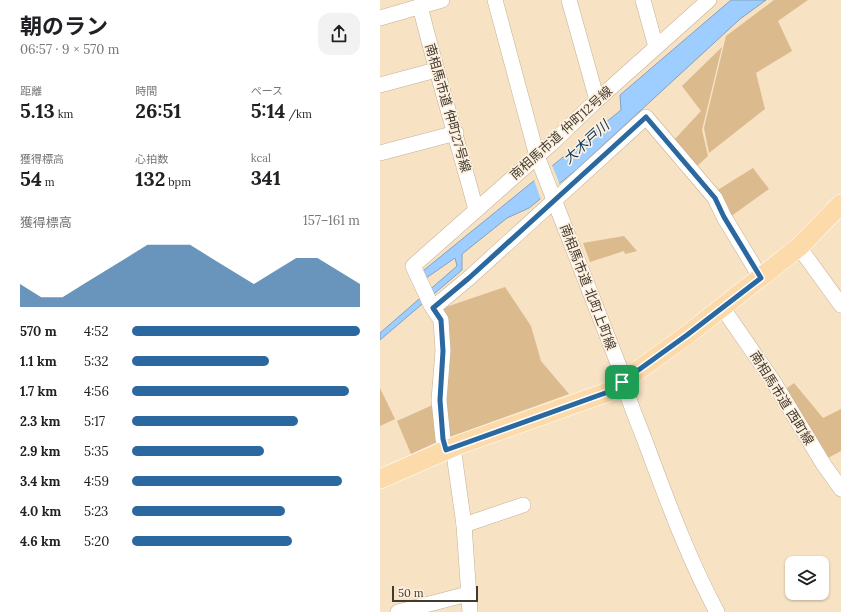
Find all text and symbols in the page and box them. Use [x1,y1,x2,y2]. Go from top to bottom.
text: 朝のラン [20,12,108,40]
button: share [318,13,360,55]
text: 06:57 · 9 × 570 m [20,41,119,58]
street label: 南相馬市道 仲町27号線 [421,42,475,174]
street label: 南相馬市道 仲町12号線 [506,82,616,184]
text: 距離 [20,84,42,98]
text: 時間 [135,84,157,98]
text: ペース [251,84,283,98]
text: 5.13 [20,98,55,123]
text: 26:51 [135,98,181,123]
text: 5:14 [251,98,286,123]
text: km [55,107,73,121]
text: /km [286,107,312,121]
water label: 大木戸川 [559,115,614,167]
text: kcal [251,151,271,165]
text: 獲得標高 [20,152,64,166]
text: 心拍数 [135,152,168,166]
text: 341 [251,165,281,190]
text: 54 [20,166,42,191]
text: 132 [135,166,165,191]
text: m [42,175,55,189]
text: bpm [165,175,191,189]
text: 157–161 m [303,212,360,229]
text: 獲得標高 [20,214,72,231]
street label: 南相馬市道 北町上町線 [556,222,620,352]
text: 570 m [20,323,57,340]
text: 4:52 [84,323,108,340]
street label: 南相馬市道 西町線 [746,348,818,448]
text: 1.1 km [20,353,57,370]
text: 5:32 [84,353,109,370]
pin [605,365,639,399]
icon: arrive [611,371,633,393]
text: 1.7 km [20,383,57,400]
text: 4:56 [84,383,109,400]
text: 2.3 km [20,413,60,430]
text: 5:17 [84,413,105,430]
text: 2.9 km [20,443,61,460]
text: 5:35 [84,443,109,460]
text: 3.4 km [20,473,61,490]
text: 4:59 [84,473,109,490]
text: 4.0 km [20,503,61,520]
text: 5:23 [84,503,108,520]
text: 4.6 km [20,533,61,550]
text: 5:20 [84,533,109,550]
map controls [785,556,829,600]
button: layers [785,556,829,600]
scale bar [392,584,478,603]
text: 50 m [398,586,424,600]

